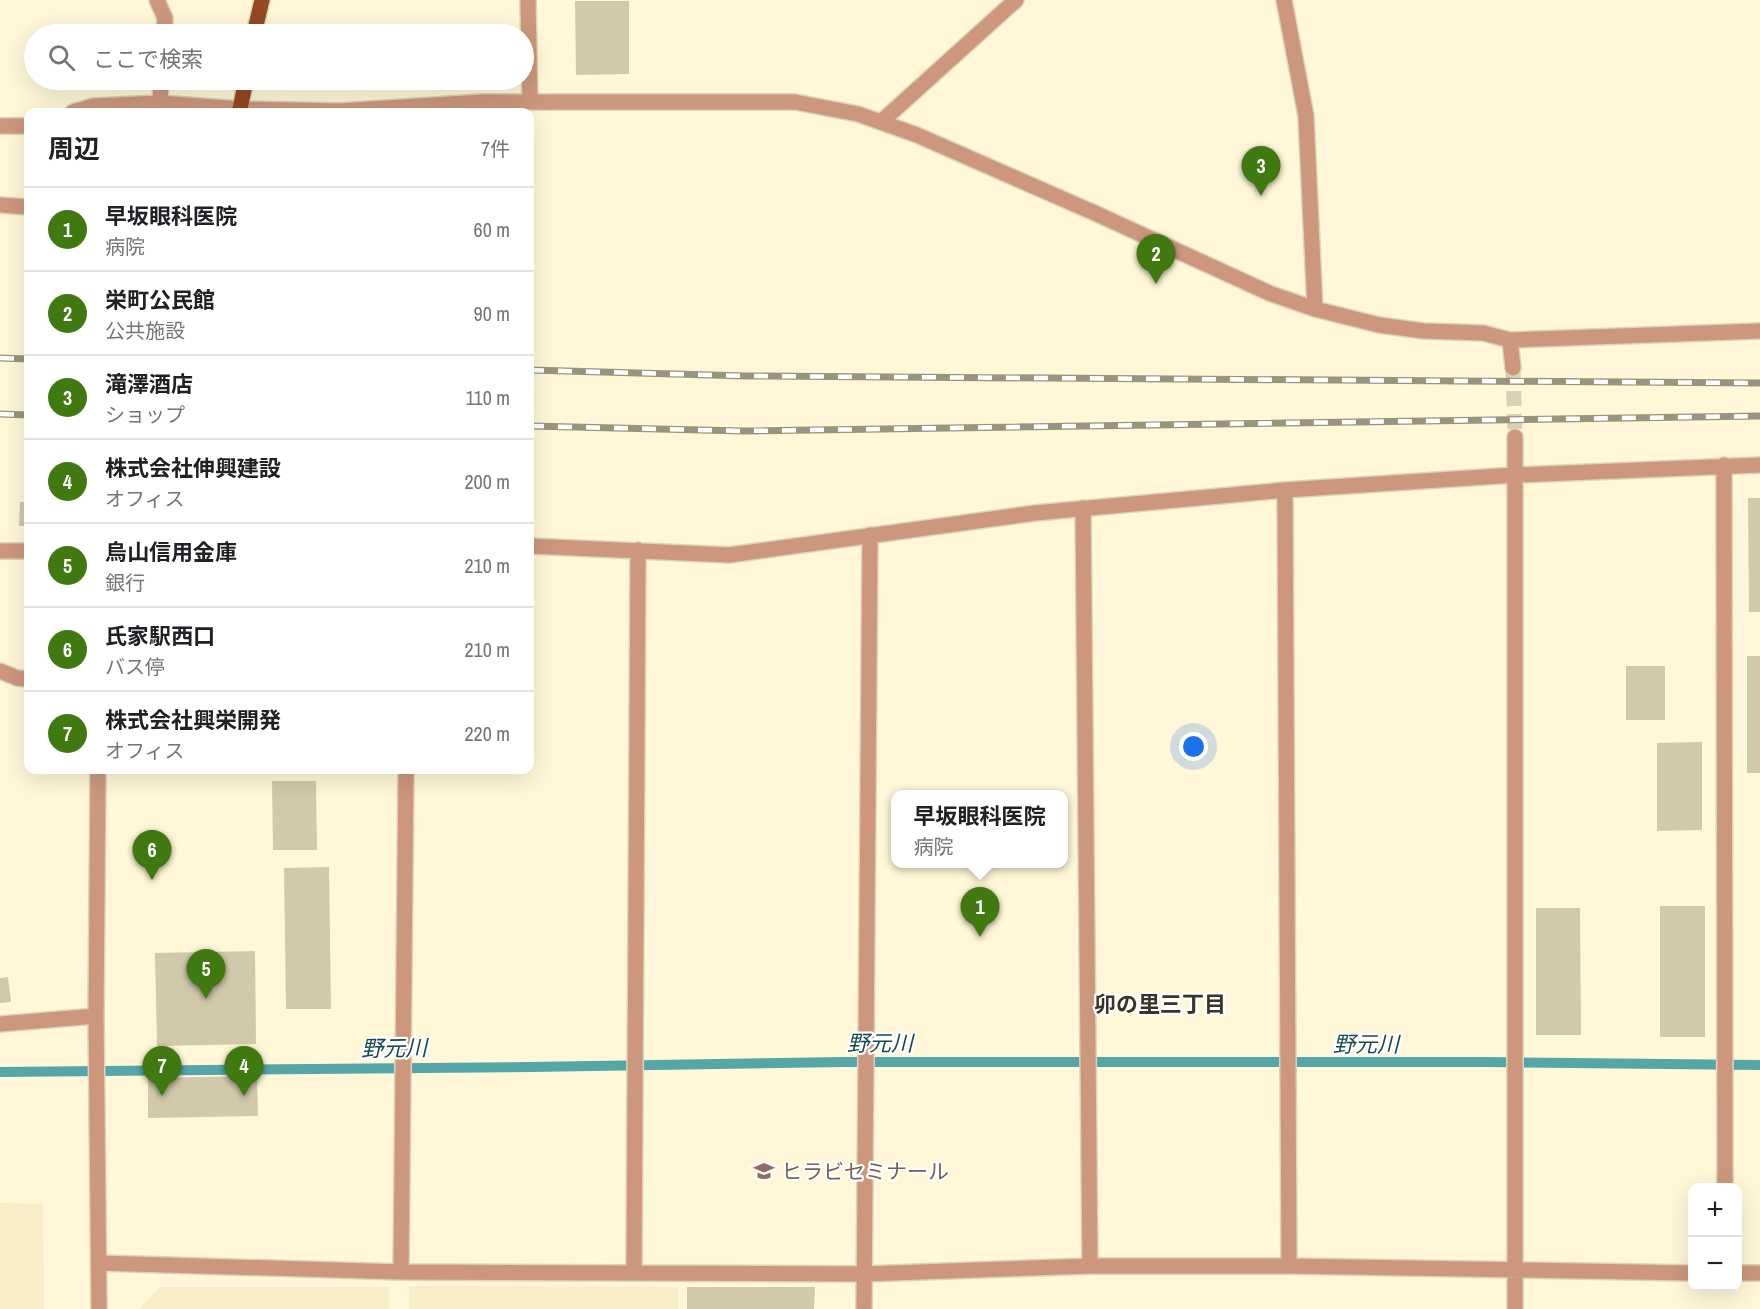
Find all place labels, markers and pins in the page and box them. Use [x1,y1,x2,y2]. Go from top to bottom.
pin: 3 [1242,146,1280,196]
pin: 2 [1136,234,1176,284]
pin: 6 [132,830,172,880]
pin: 1 [960,888,1000,937]
pin: 5 [186,950,226,999]
pin: 7 [142,1046,182,1096]
pin: 4 [224,1046,264,1096]
place label: ヒラビセミナール [781,1157,949,1186]
school or university icon: ヒラビセミナール [752,1159,776,1183]

